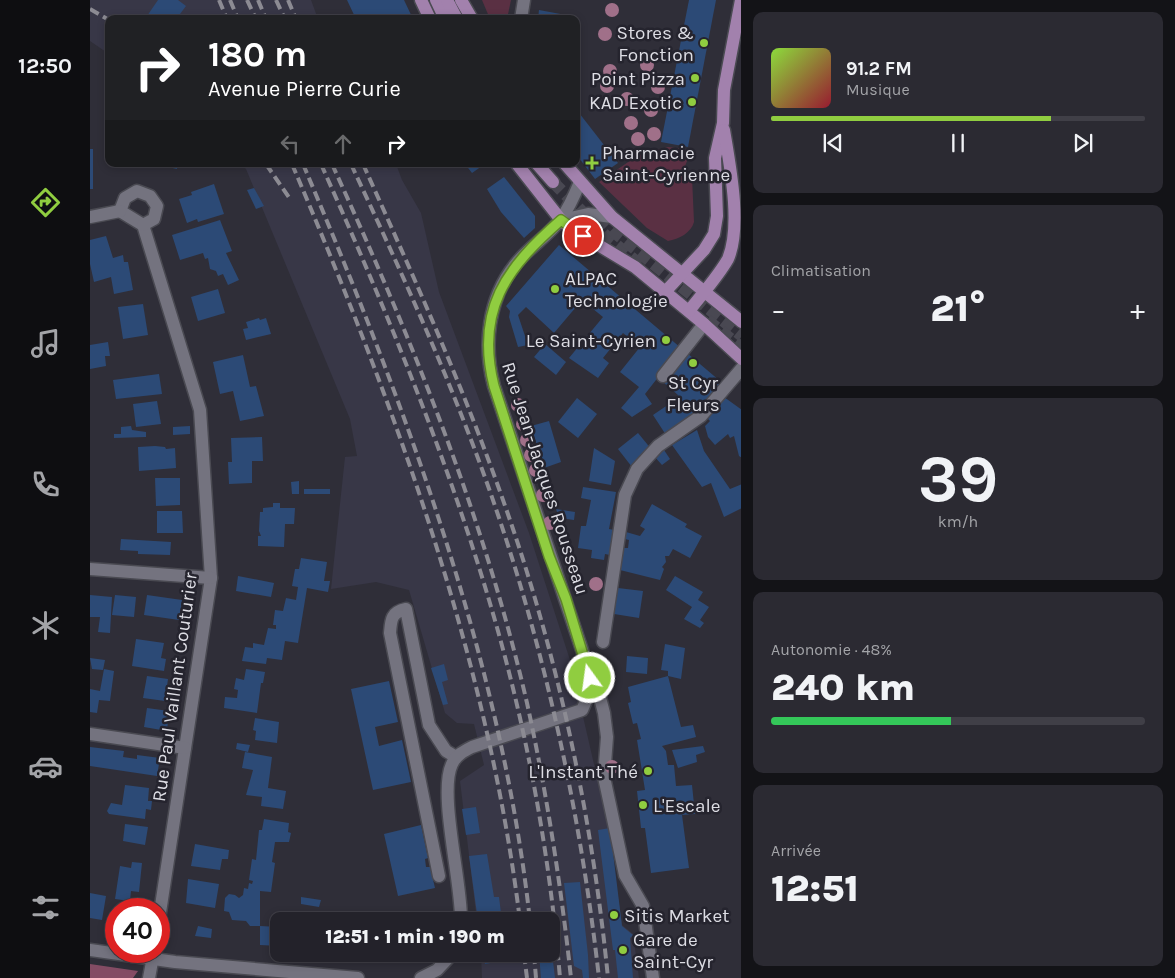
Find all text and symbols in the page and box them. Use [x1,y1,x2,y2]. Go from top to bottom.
place label: Stores & Fonction [616,22,694,66]
text: 180 m [208,34,307,75]
icon: right [125,35,190,100]
marker: Stores & Fonction [698,37,710,49]
text: 12:50 [18,53,72,79]
text: 91.2 FM [846,58,912,80]
place label: Point Pizza [591,68,685,90]
marker: Point Pizza [689,72,701,84]
text: Avenue Pierre Curie [208,76,401,102]
text: Musique [846,80,910,99]
place label: KAD Exotic [589,92,682,114]
marker: KAD Exotic [686,96,698,108]
icon: previous [819,129,847,157]
icon: pause [944,129,972,157]
icon: next [1069,129,1097,157]
icon: left [276,130,304,158]
icon: ahead [329,130,357,158]
icon: right [382,130,410,158]
place label: Pharmacie Saint-Cyrienne [602,142,730,186]
marker: Pharmacie Saint-Cyrienne [586,157,598,169]
icon: directions [28,185,63,220]
pin [562,215,604,257]
icon: arrive [569,222,597,250]
text: Climatisation [771,261,871,280]
place label: ALPAC Technologie [565,268,668,312]
marker: ALPAC Technologie [549,283,561,295]
text: 21° [930,286,986,331]
text: − [771,293,786,326]
text: + [1130,293,1145,326]
icon: music [28,326,63,361]
place label: Le Saint-Cyrien [526,330,656,352]
marker: Le Saint-Cyrien [660,334,672,346]
marker: St Cyr Fleurs [687,357,699,369]
street label: Rue Jean-Jacques Rousseau [497,359,593,597]
place label: St Cyr Fleurs [666,372,720,416]
text: 39 [918,441,998,517]
icon: phone [28,467,63,502]
text: km/h [938,512,978,531]
street label: Rue Paul Vaillant Couturier [148,571,202,803]
icon: climate [28,608,63,643]
text: Autonomie · 48% [771,640,892,659]
position arrow [563,651,615,703]
text: 240 km [771,665,915,710]
icon: car [28,749,63,784]
place label: L'Instant Thé [528,761,638,783]
marker: L'Instant Thé [642,765,654,777]
place label: L'Escale [653,795,720,817]
marker: L'Escale [637,799,649,811]
text: Arrivée [771,841,821,860]
text: 12:51 [771,866,859,911]
icon: filters [28,890,63,925]
speed limit sign: 40 [105,898,170,963]
place label: Sitis Market [624,905,729,927]
marker: Sitis Market [608,909,620,921]
text: 12:51 · 1 min · 190 m [325,926,505,948]
place label: Gare de Saint-Cyr [633,929,713,973]
marker: Gare de Saint-Cyr [617,944,629,956]

